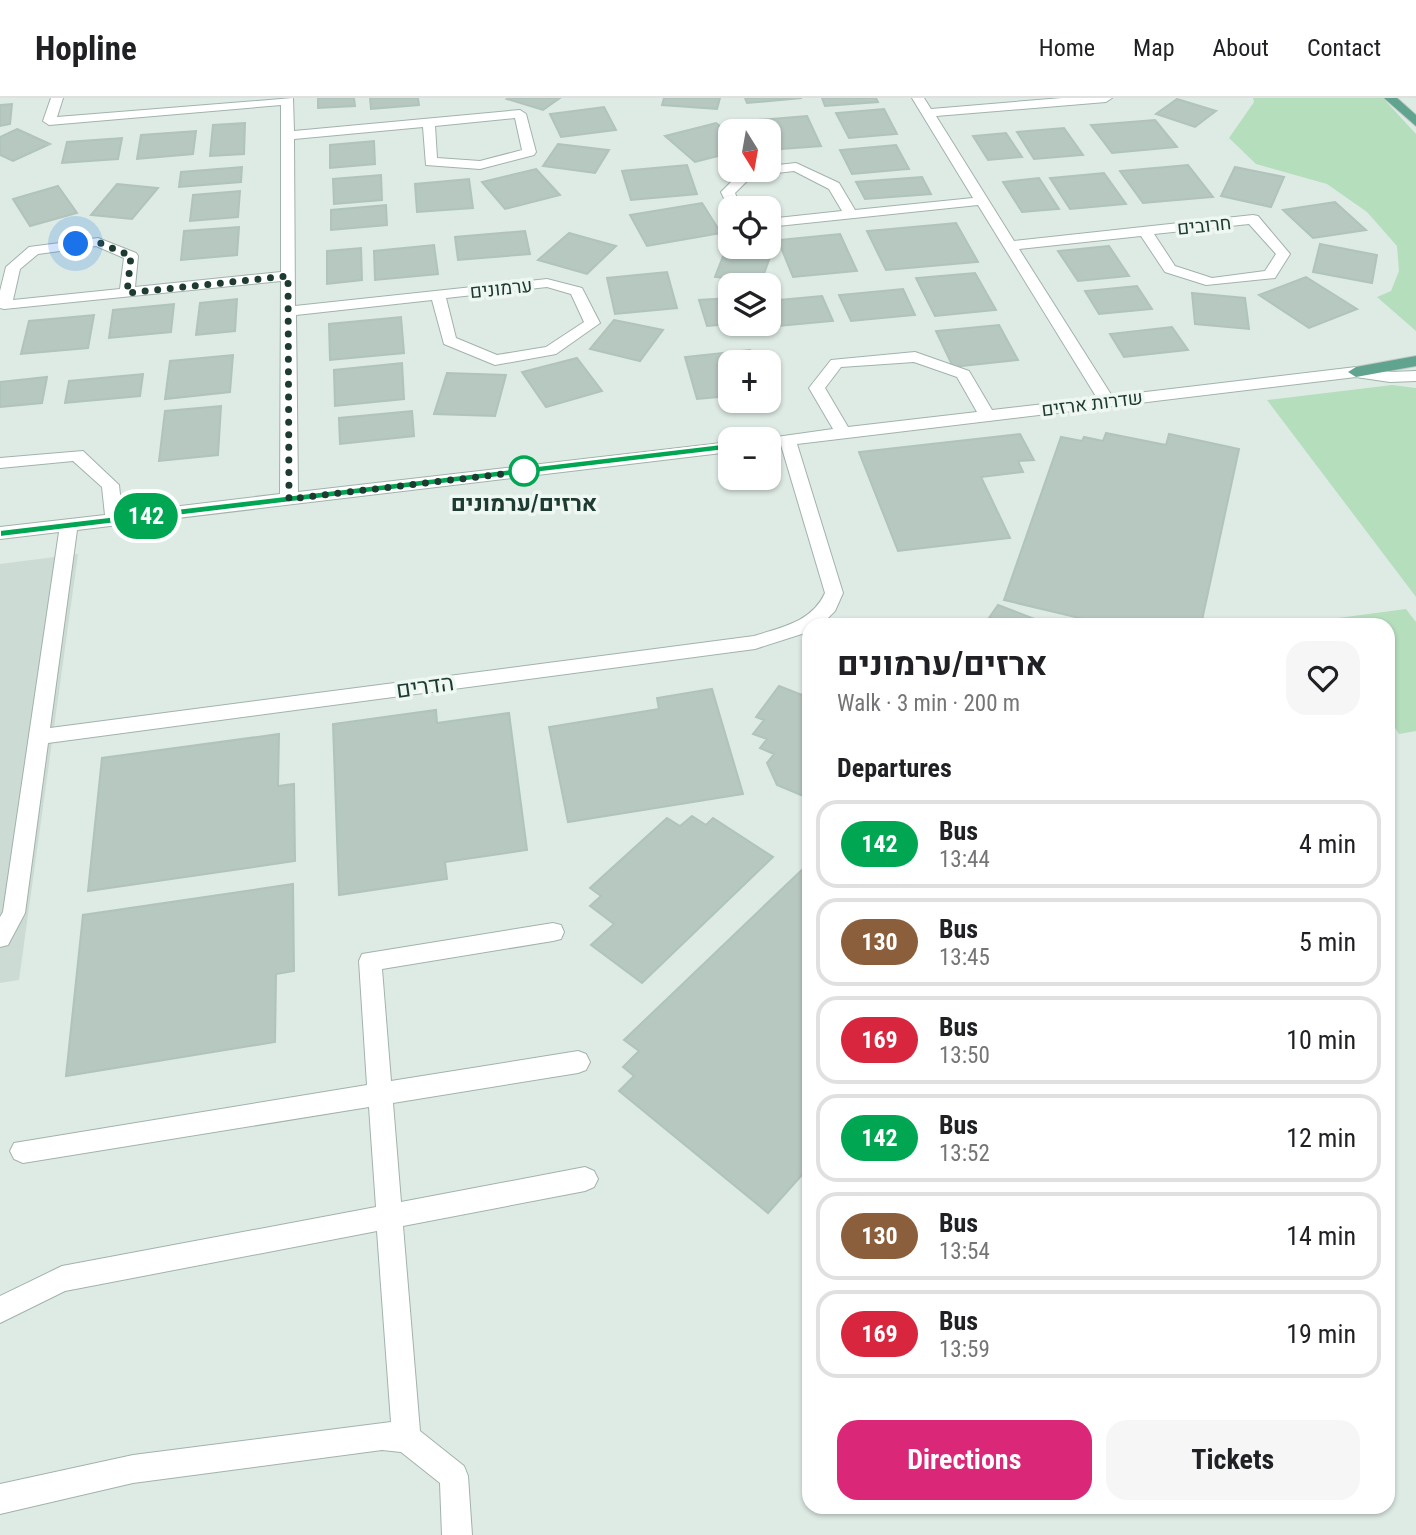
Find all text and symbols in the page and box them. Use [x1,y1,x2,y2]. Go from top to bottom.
text: Hopline [35,29,137,68]
text: Home [1039,34,1095,62]
text: Map [1133,34,1175,62]
text: About [1213,34,1269,62]
text: Contact [1307,34,1381,62]
north arrow [718,119,780,182]
map controls [718,119,781,490]
button: locate [718,196,781,259]
street label: חרובים [1176,211,1232,240]
your location [58,226,93,261]
button: layers [718,273,781,336]
street label: ערמונים [469,274,533,303]
button: + [718,350,781,413]
street label: שדרות ארזים [1040,386,1144,421]
button: − [718,427,781,490]
marker: ארזים/ערמונים [509,456,539,486]
place label: ארזים/ערמונים [451,490,597,517]
line badge: 142 [106,493,186,539]
text: 142 [128,502,164,530]
button: heart [1286,641,1360,715]
text: ארזים/ערמונים [837,644,1047,683]
street label: הדרים [394,669,456,704]
text: Walk · 3 min · 200 m [837,690,1020,717]
text: Departures [837,753,952,783]
text: Bus [939,816,978,846]
text: 4 min [1299,829,1356,859]
text: 142 [861,830,898,858]
text: 13:44 [939,846,990,873]
text: Bus [939,914,978,944]
text: 5 min [1299,927,1356,957]
text: 130 [861,928,898,956]
text: 13:45 [939,944,990,971]
text: Bus [939,1012,978,1042]
text: 10 min [1286,1025,1356,1055]
text: 169 [861,1026,898,1054]
text: 13:50 [939,1042,990,1069]
text: Bus [939,1110,978,1140]
text: 12 min [1286,1123,1356,1153]
text: 142 [861,1124,898,1152]
text: 13:52 [939,1140,990,1167]
text: Bus [939,1208,978,1238]
text: 14 min [1286,1221,1356,1251]
text: 130 [861,1222,898,1250]
text: 13:54 [939,1238,990,1265]
text: Bus [939,1306,978,1336]
text: 19 min [1286,1319,1356,1349]
text: 169 [861,1320,898,1348]
text: 13:59 [939,1336,990,1363]
button: Directions [837,1420,1092,1500]
button: Tickets [1106,1420,1360,1500]

